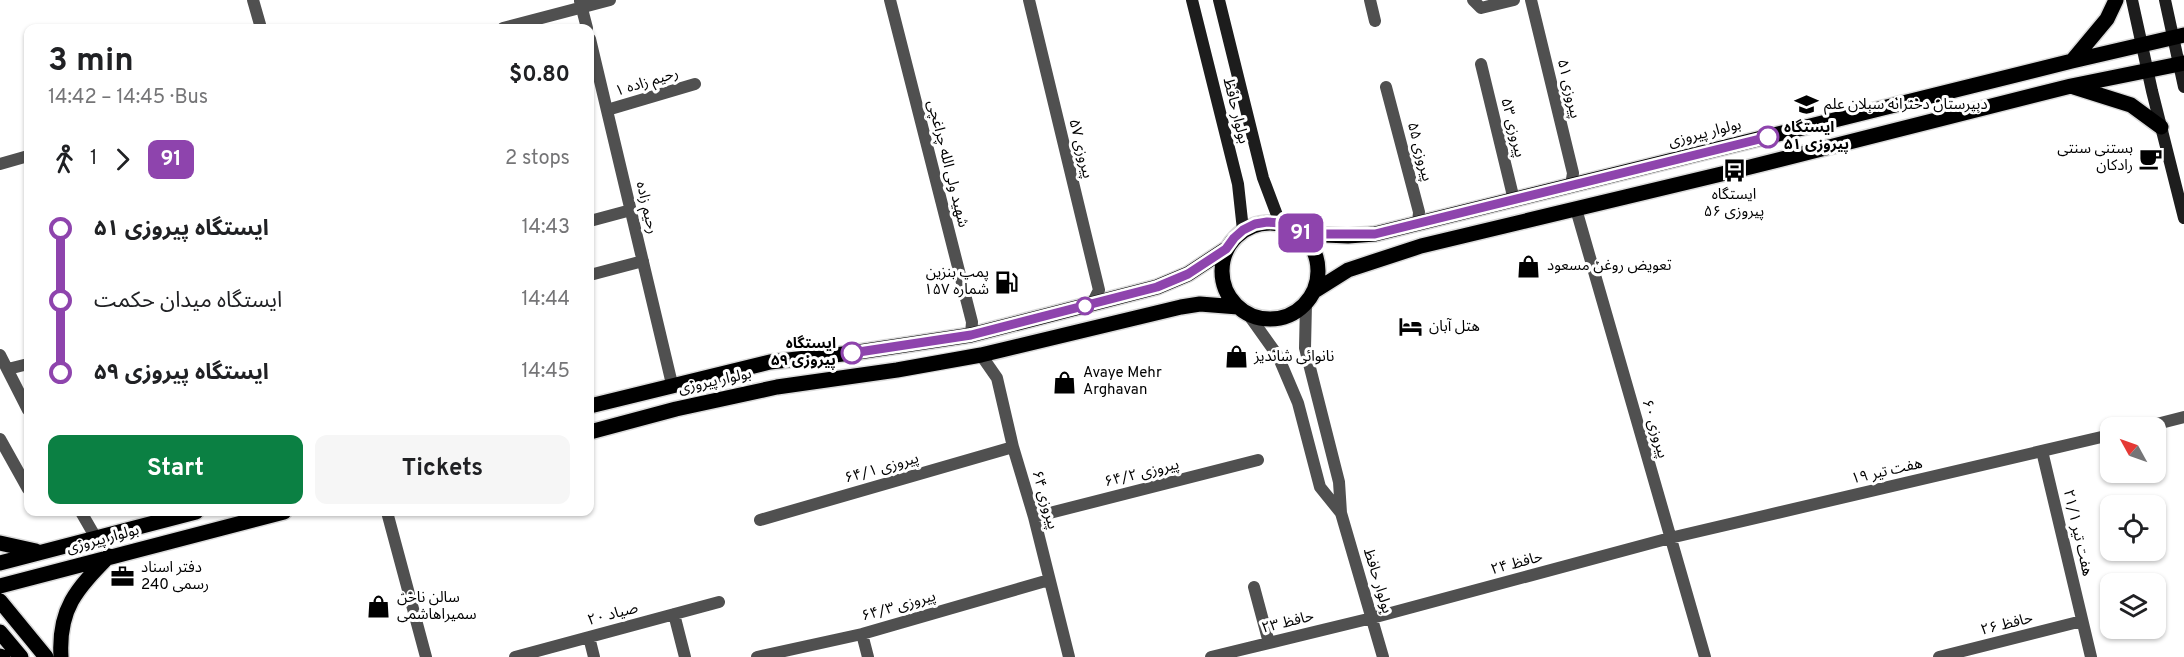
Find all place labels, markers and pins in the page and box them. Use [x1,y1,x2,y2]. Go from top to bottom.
school or university icon: دبیرستان دخترانه سبلان علم [1793,92,1819,118]
place label: دبیرستان دخترانه سبلان علم [1824,96,1988,115]
place label: ایستگاه پیروزی ۵۱ [1784,118,1849,155]
marker: ایستگاه پیروزی ۵۱ [1757,126,1779,148]
place label: بستنی سنتی رادکان [2057,140,2133,176]
cafe icon: بستنی سنتی رادکان [2138,145,2164,171]
bus stop icon: ایستگاه پیروزی ۵۶ [1721,158,1747,184]
place label: ایستگاه پیروزی ۵۶ [1704,186,1764,222]
shop icon: تعویض روغن مسعود [1516,253,1542,279]
place label: تعویض روغن مسعود [1547,257,1672,276]
place label: پمپ بنزین شماره ۱۵۷ [924,264,989,300]
fuel station icon: پمپ بنزین شماره ۱۵۷ [994,269,1020,295]
unlabelled marker [1076,297,1094,315]
hotel icon: هتل آبان [1398,314,1424,340]
place label: هتل آبان [1429,318,1480,337]
place label: ایستگاه پیروزی ۵۹ [771,334,836,371]
marker: ایستگاه پیروزی ۵۹ [841,342,863,364]
shop icon: نانوائی شاندیز [1223,344,1249,370]
place label: نانوائی شاندیز [1253,348,1334,367]
place label: Avaye Mehr Arghavan [1083,364,1162,400]
shop icon: Avaye Mehr Arghavan [1052,369,1078,395]
place label: دفتر اسناد رسمی 240 [141,559,209,595]
office icon: دفتر اسناد رسمی 240 [110,564,136,590]
place label: سالن ناخن سمیراهاشمی [397,589,477,625]
shop icon: سالن ناخن سمیراهاشمی [366,594,392,620]

